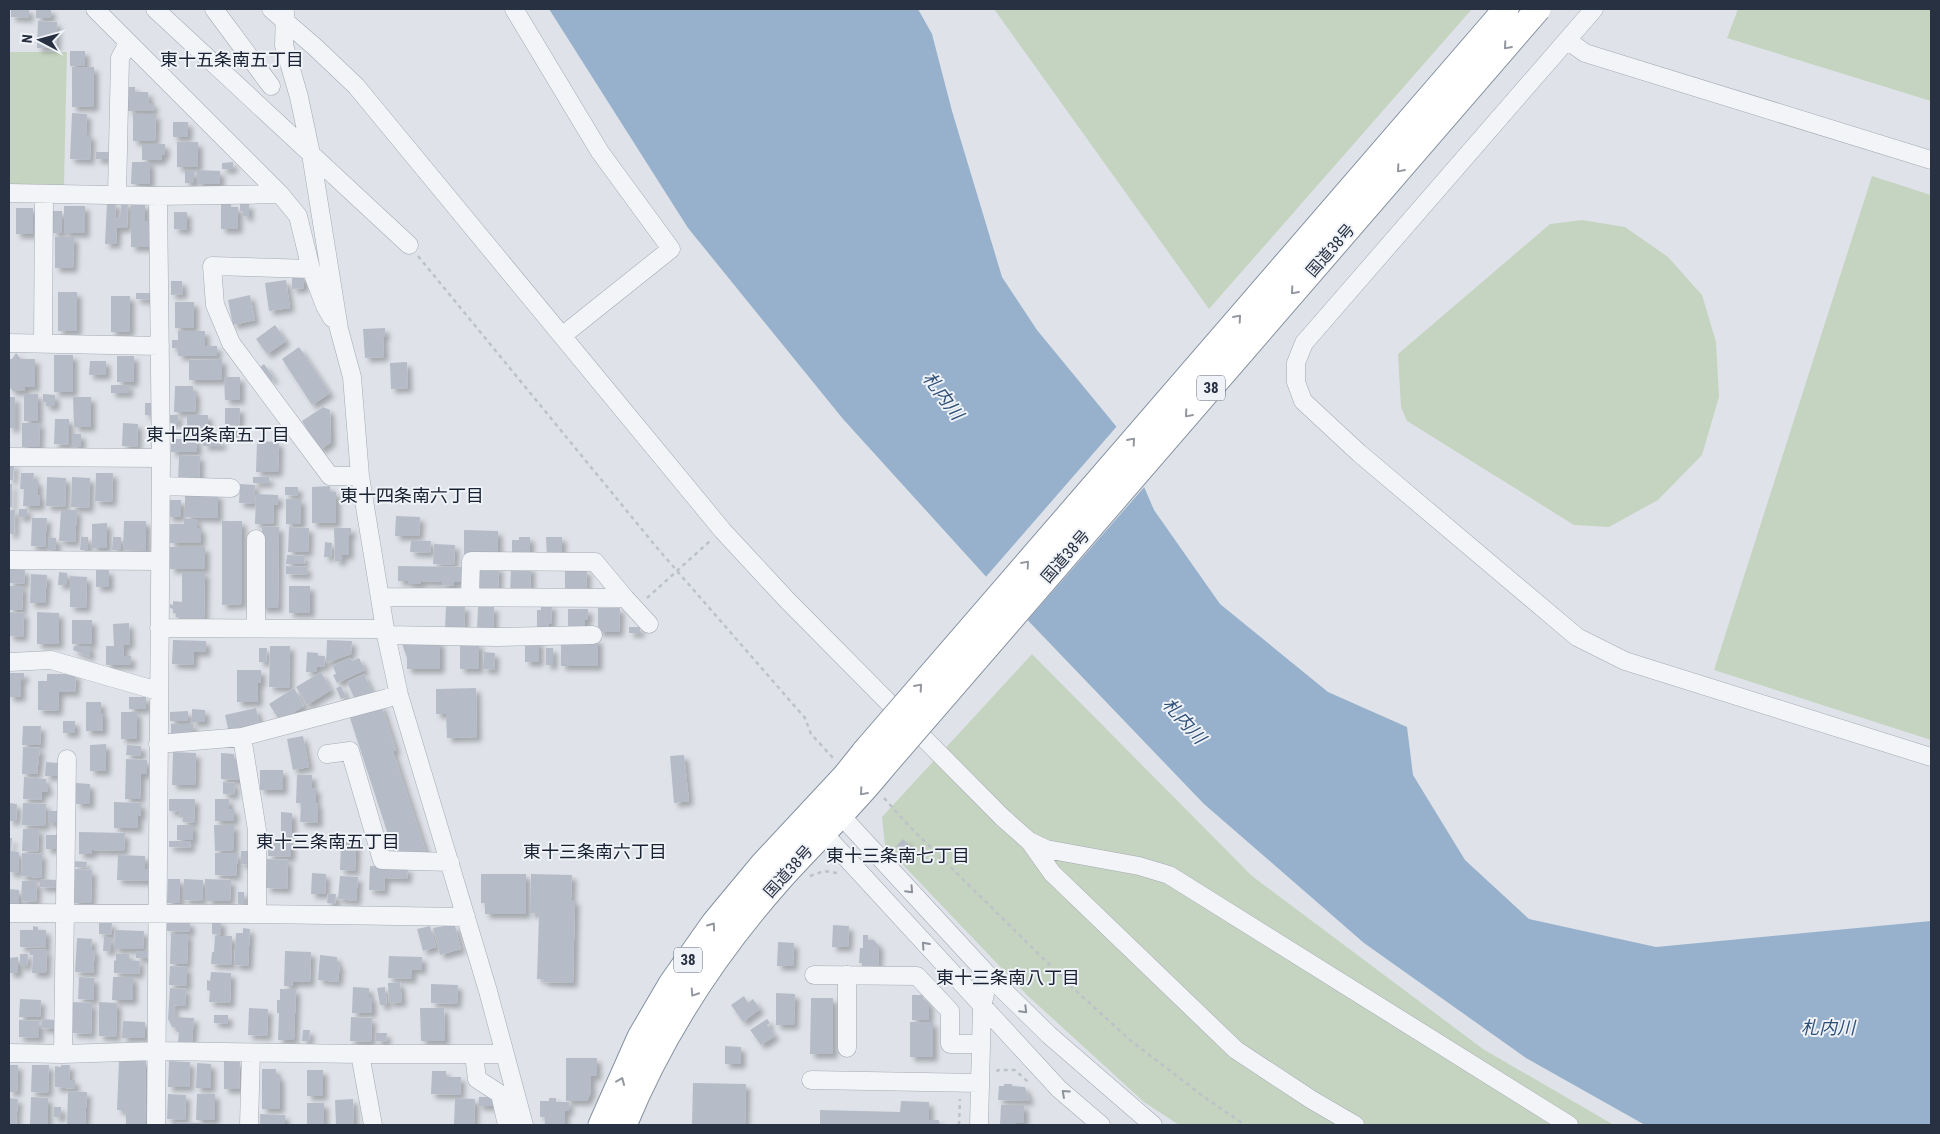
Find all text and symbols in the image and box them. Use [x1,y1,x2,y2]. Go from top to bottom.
north arrow [15,15,65,65]
text: N [19,34,35,44]
one-way arrow [1503,40,1512,49]
district label: 東十五条南五丁目 [160,49,304,70]
one-way arrow [1397,163,1406,172]
street label: 国道38号 [1302,220,1358,281]
one-way arrow [1291,286,1300,295]
one-way arrow [1232,315,1241,324]
water label: 札内川 [919,368,969,425]
road number: 38 [1197,376,1225,400]
one-way arrow [1184,409,1193,418]
district label: 東十四条南五丁目 [146,424,290,445]
one-way arrow [1126,438,1135,447]
district label: 東十四条南六丁目 [340,485,484,506]
street label: 国道38号 [1037,526,1093,587]
one-way arrow [1020,561,1029,570]
one-way arrow [914,684,923,693]
water label: 札内川 [1159,694,1212,749]
one-way arrow [859,786,868,795]
district label: 東十三条南五丁目 [256,831,400,852]
district label: 東十三条南六丁目 [523,841,667,862]
street label: 国道38号 [760,841,817,901]
district label: 東十三条南七丁目 [826,845,970,866]
one-way arrow [904,884,913,893]
one-way arrow [706,922,715,932]
one-way arrow [922,941,931,950]
road number: 38 [674,948,702,972]
district label: 東十三条南八丁目 [936,967,1080,988]
one-way arrow [691,988,700,997]
one-way arrow [1018,1004,1027,1013]
water label: 札内川 [1801,1017,1857,1038]
one-way arrow [615,1077,625,1085]
one-way arrow [1061,1090,1070,1099]

